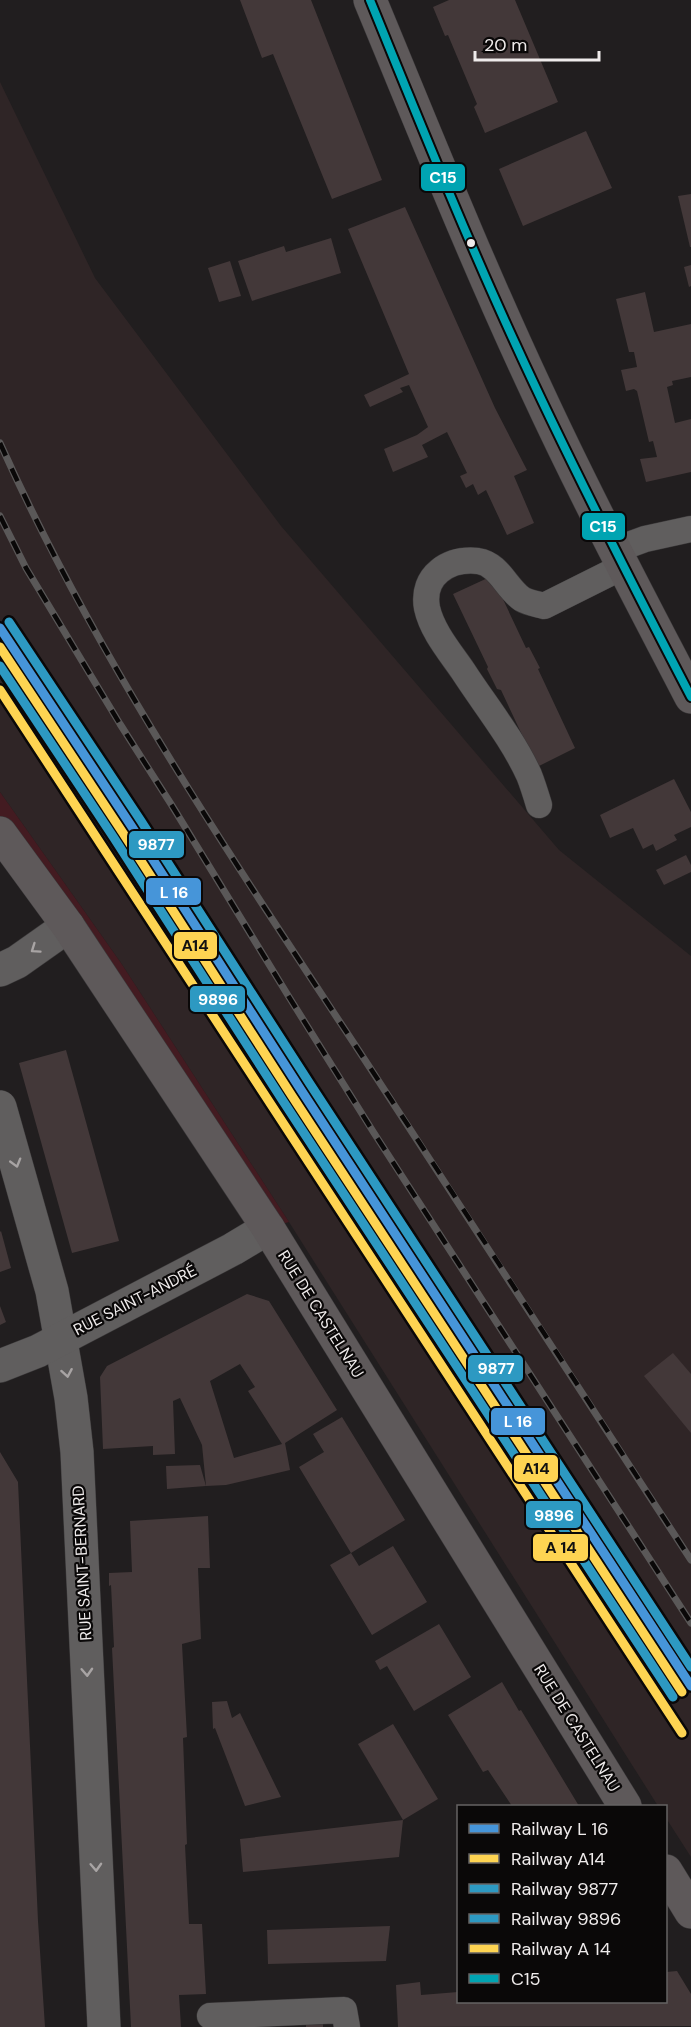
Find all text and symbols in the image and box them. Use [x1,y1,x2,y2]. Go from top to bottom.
scale bar [475,24,600,62]
text: 20 m [484,33,527,57]
line badge: C15 [420,163,466,192]
text: C15 [429,167,457,188]
unlabelled marker [465,237,477,249]
line badge: C15 [581,512,626,541]
text: C15 [589,516,617,537]
line badge: 9877 [128,830,185,859]
text: 9877 [137,834,175,855]
line badge: L 16 [145,877,202,906]
text: L 16 [160,882,188,903]
line badge: A14 [173,931,218,960]
text: A14 [181,935,209,956]
one-way arrow [30,942,41,953]
line badge: 9896 [189,985,246,1013]
text: 9896 [198,989,238,1010]
one-way arrow [9,1158,21,1168]
street label: RUE DE CASTELNAU [273,1246,369,1382]
street label: RUE SAINT-ANDRÉ [70,1260,200,1340]
line badge: 9877 [467,1354,524,1383]
text: 9877 [477,1358,515,1379]
one-way arrow [60,1368,73,1378]
line badge: L 16 [490,1407,546,1436]
text: L 16 [504,1411,532,1432]
line badge: A14 [513,1454,559,1483]
text: A14 [522,1458,550,1479]
street label: RUE SAINT-BERNARD [67,1485,97,1641]
line badge: 9896 [525,1500,582,1529]
text: 9896 [534,1505,574,1526]
line badge: A 14 [532,1533,589,1562]
text: A 14 [545,1537,577,1558]
street label: RUE DE CASTELNAU [529,1660,625,1796]
one-way arrow [81,1668,94,1677]
legend [457,1805,667,2003]
text: Railway L 16 [511,1817,609,1841]
text: Railway A14 [511,1847,605,1871]
one-way arrow [90,1862,103,1871]
text: Railway 9877 [511,1877,618,1901]
text: Railway 9896 [511,1907,621,1931]
text: Railway A 14 [511,1937,611,1961]
text: C15 [511,1967,541,1991]

